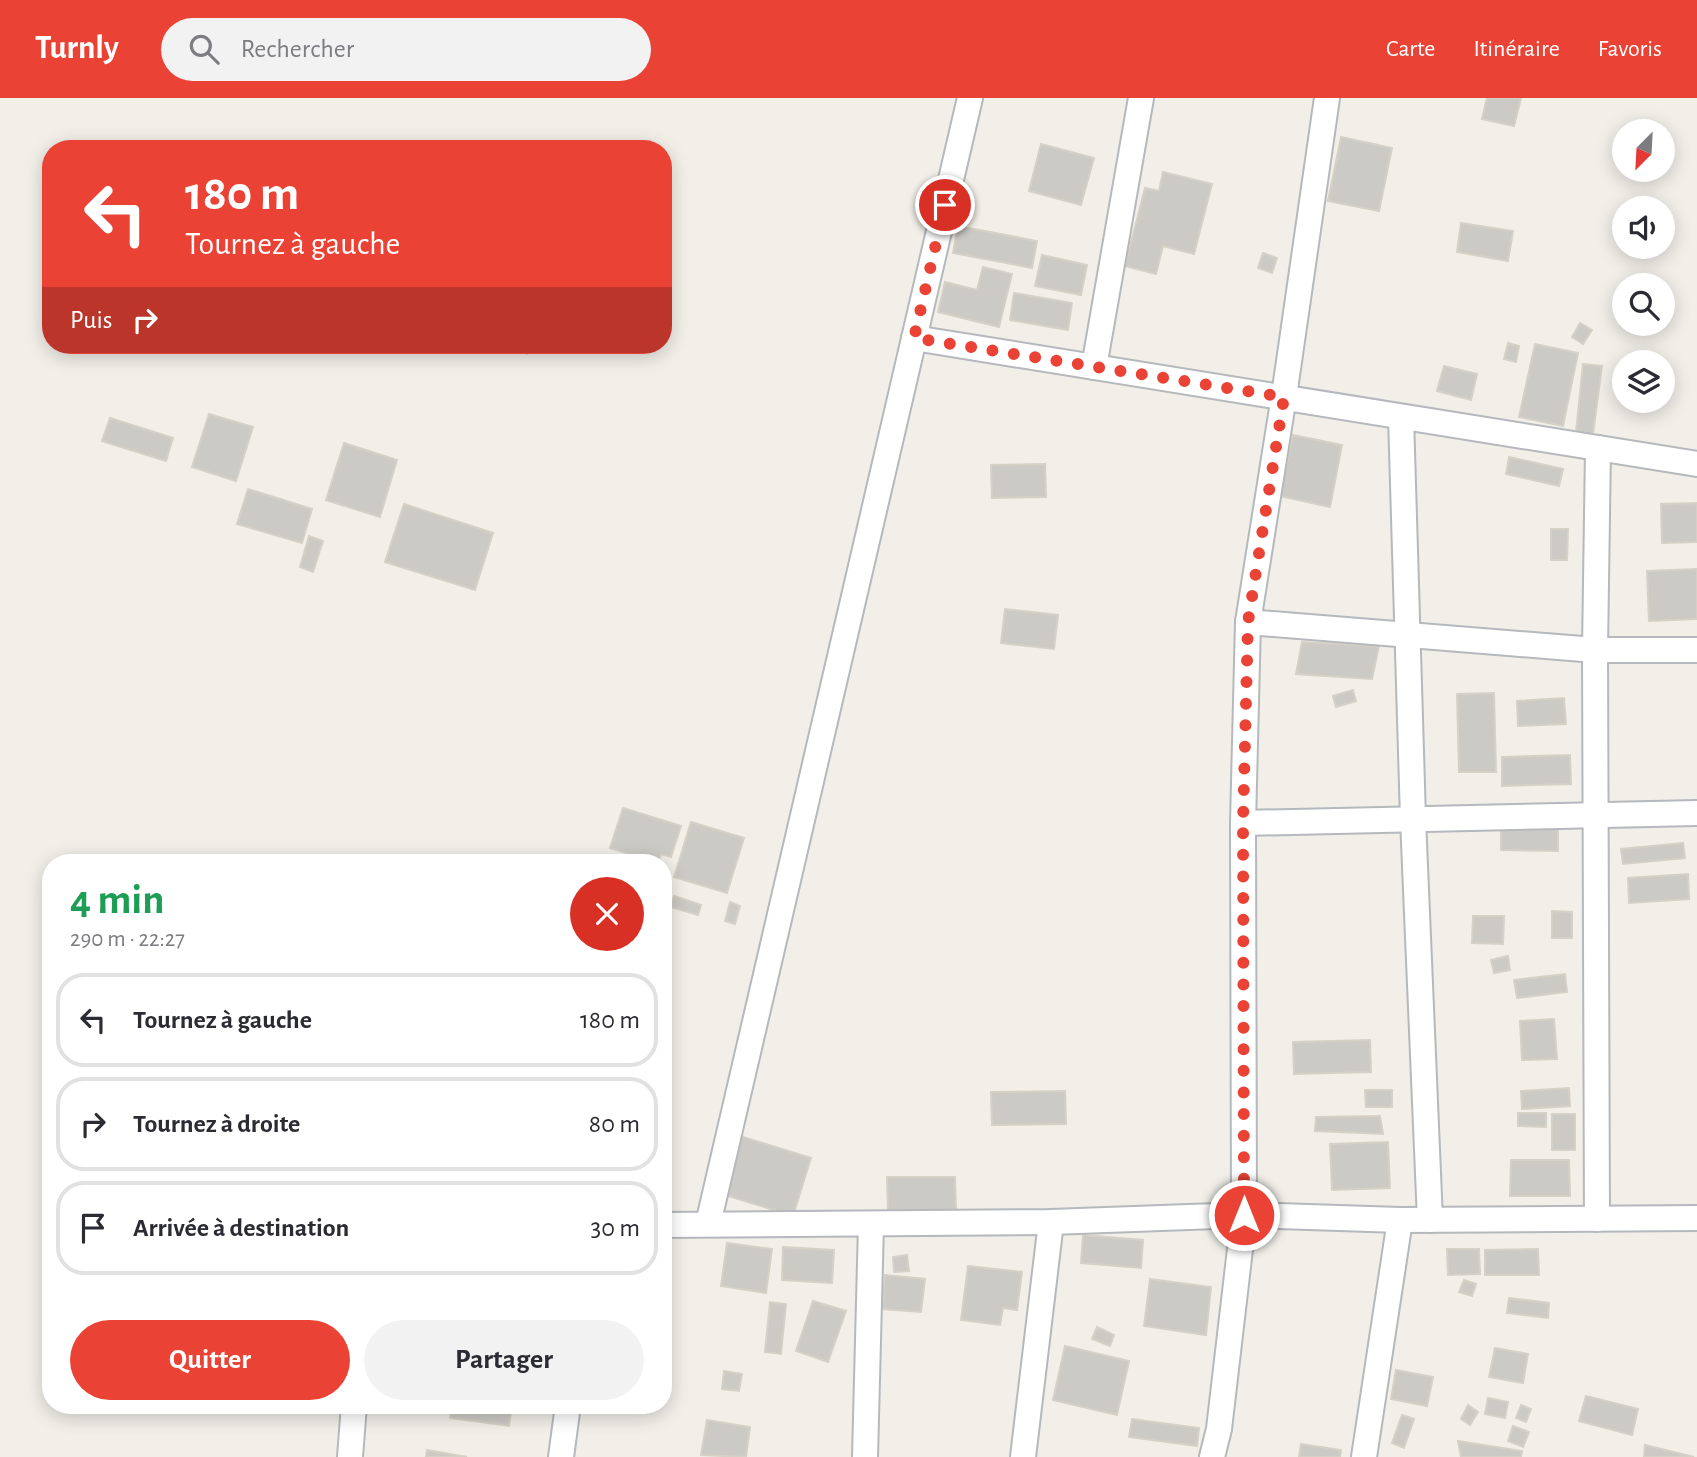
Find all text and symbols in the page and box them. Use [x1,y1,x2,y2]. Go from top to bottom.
search box [161,18,651,81]
icon: search [185,30,223,68]
text: Turnly [35,32,119,65]
text: Rechercher [241,36,354,62]
text: Carte [1386,37,1435,61]
text: Itinéraire [1473,37,1560,61]
text: Favoris [1598,37,1662,61]
north arrow [1612,119,1675,182]
map controls [1612,119,1675,413]
icon: left [70,168,161,259]
text: 180 m [185,170,299,219]
pin [915,175,975,235]
icon: arrive [926,186,964,224]
button: sound [1612,196,1675,259]
text: Tournez à gauche [185,228,400,260]
button: search [1612,273,1675,336]
icon: right [126,301,164,339]
text: Puis [70,307,112,333]
button: layers [1612,350,1675,413]
button: close [570,877,644,951]
text: 4 min [70,879,165,921]
text: 290 m · 22:27 [70,928,185,951]
icon: left [74,1001,112,1039]
text: Tournez à gauche [133,1007,312,1033]
text: 180 m [580,1007,640,1033]
icon: right [74,1105,112,1143]
text: Tournez à droite [133,1111,300,1137]
text: 80 m [589,1111,640,1137]
position arrow [1207,1178,1281,1252]
icon: arrive [74,1209,112,1247]
text: Arrivée à destination [133,1215,349,1241]
text: 30 m [590,1215,640,1241]
button: Quitter [70,1320,350,1400]
button: Partager [364,1320,644,1400]

